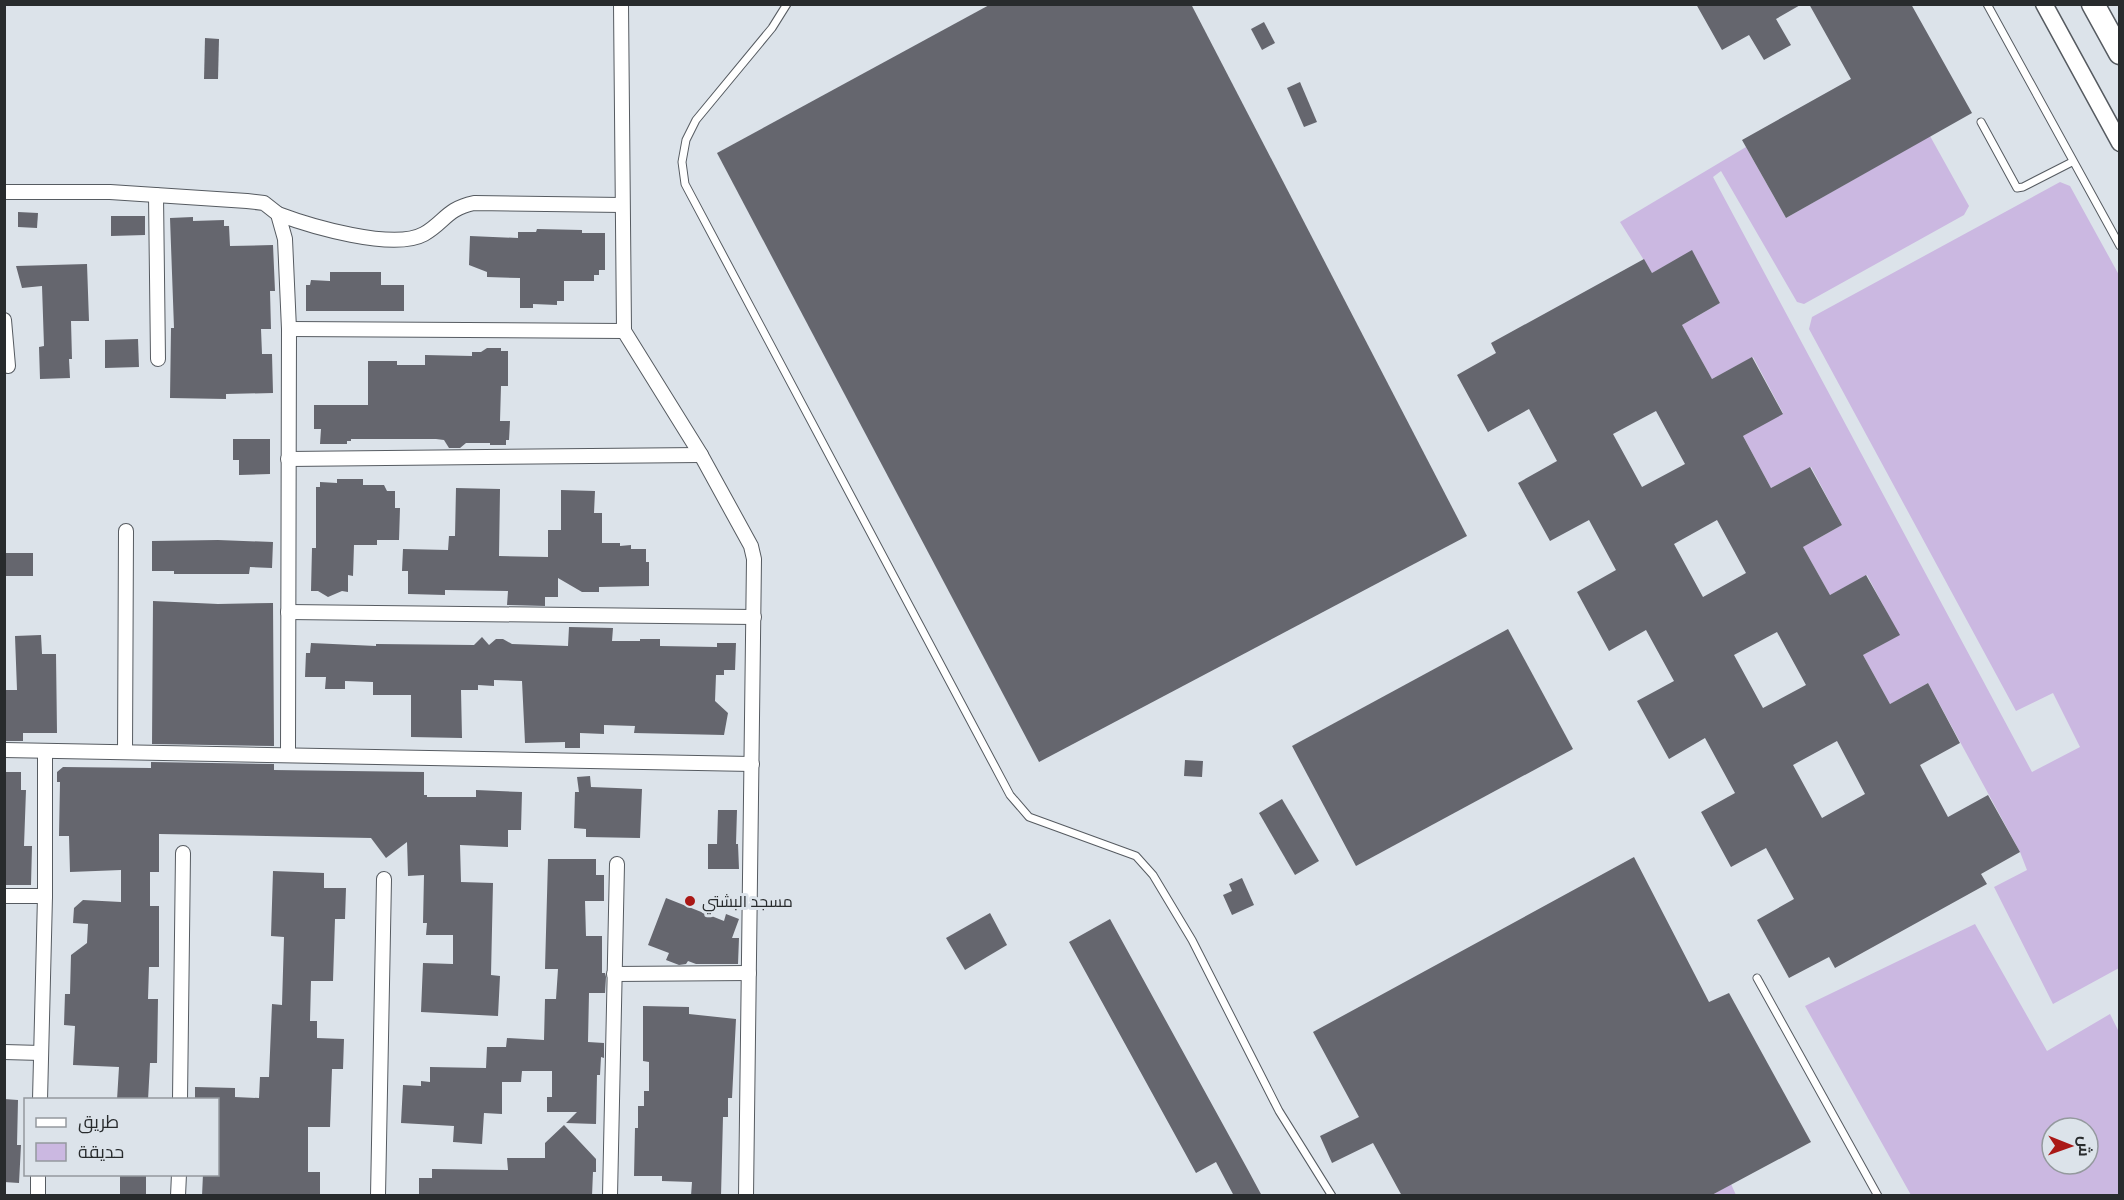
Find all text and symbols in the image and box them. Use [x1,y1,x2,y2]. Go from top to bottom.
place label: مسجد البشتي [702,890,793,915]
marker: مسجد البشتي [683,894,697,908]
legend [24,1098,219,1176]
text: طريق [78,1109,119,1134]
north arrow [2040,1116,2100,1176]
text: ش [2074,1136,2096,1157]
text: حديقة [78,1139,124,1164]

